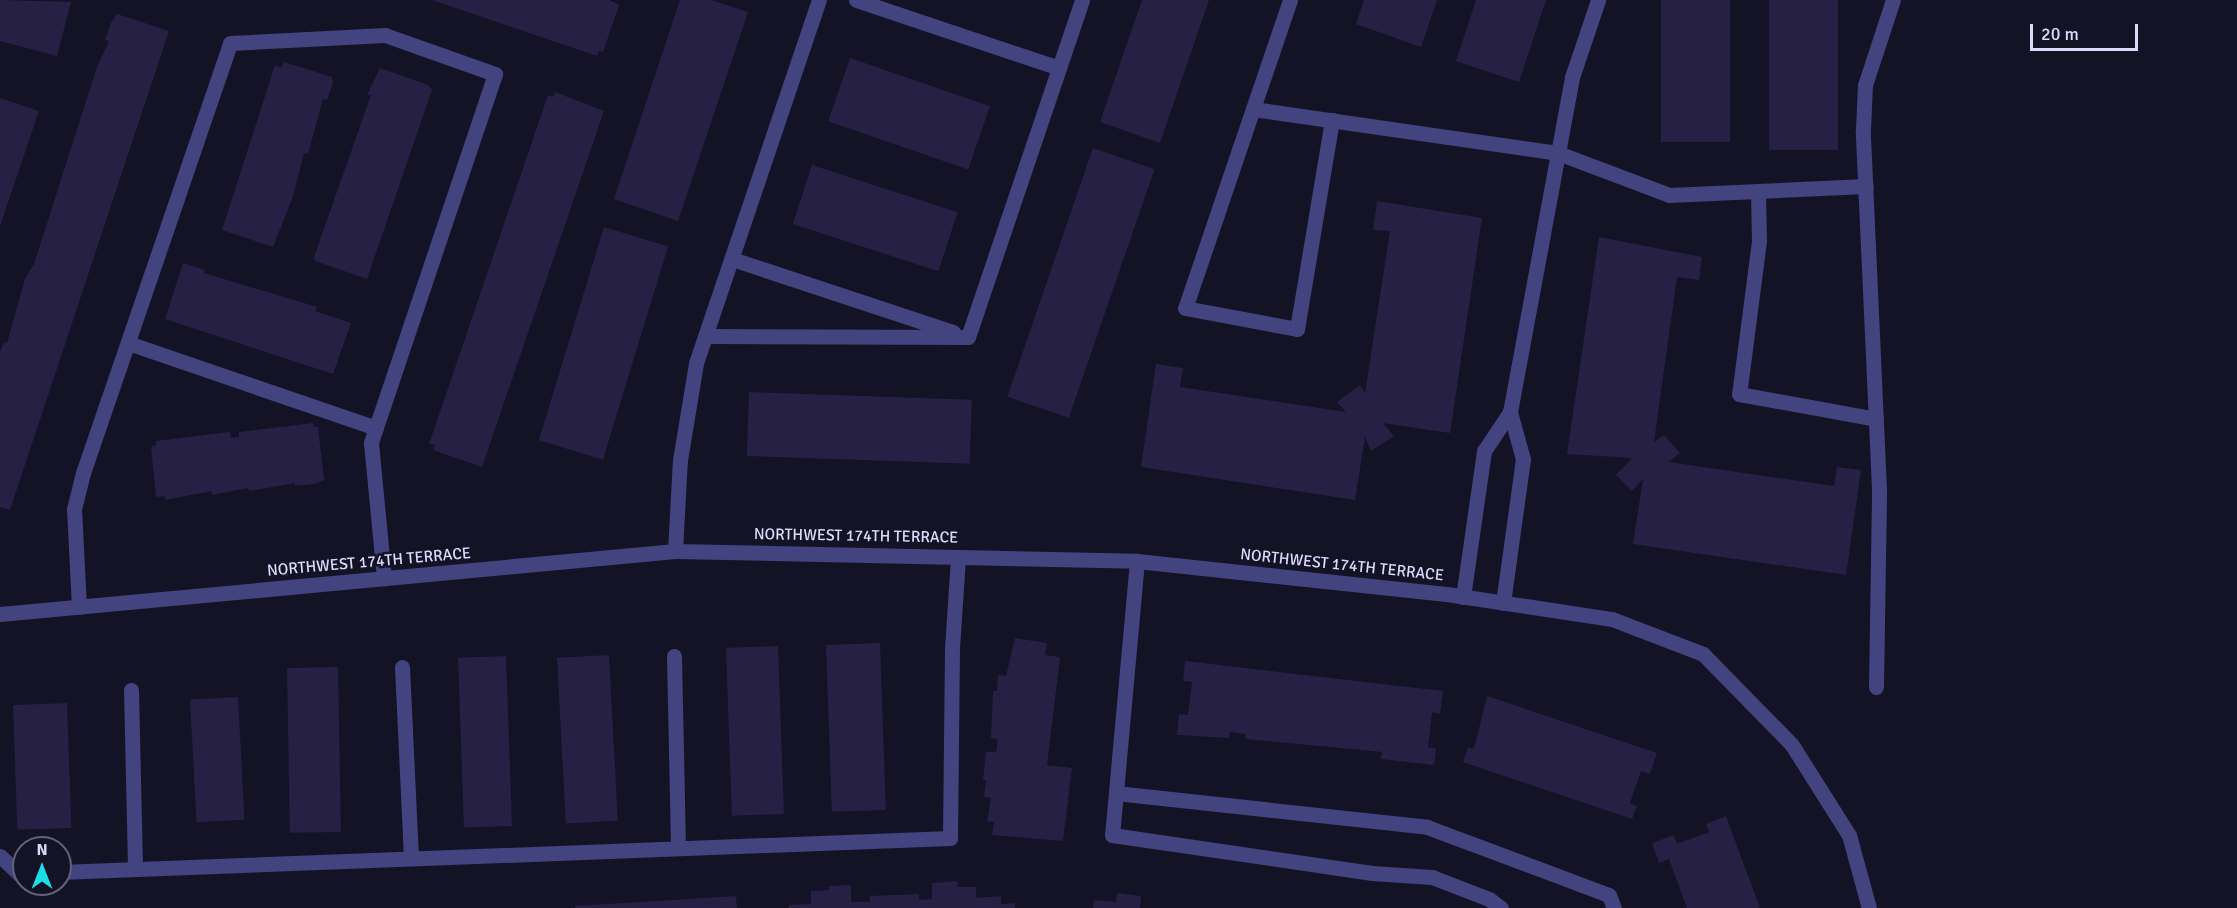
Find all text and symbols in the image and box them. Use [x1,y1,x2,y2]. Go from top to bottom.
scale bar [2033,12,2141,50]
text: 20 m [2041,23,2079,45]
street label: NORTHWEST 174TH TERRACE [754,525,958,547]
street label: NORTHWEST 174TH TERRACE [266,544,472,580]
street label: NORTHWEST 174TH TERRACE [1239,545,1445,585]
north arrow [12,836,72,896]
text: N [36,840,48,860]

